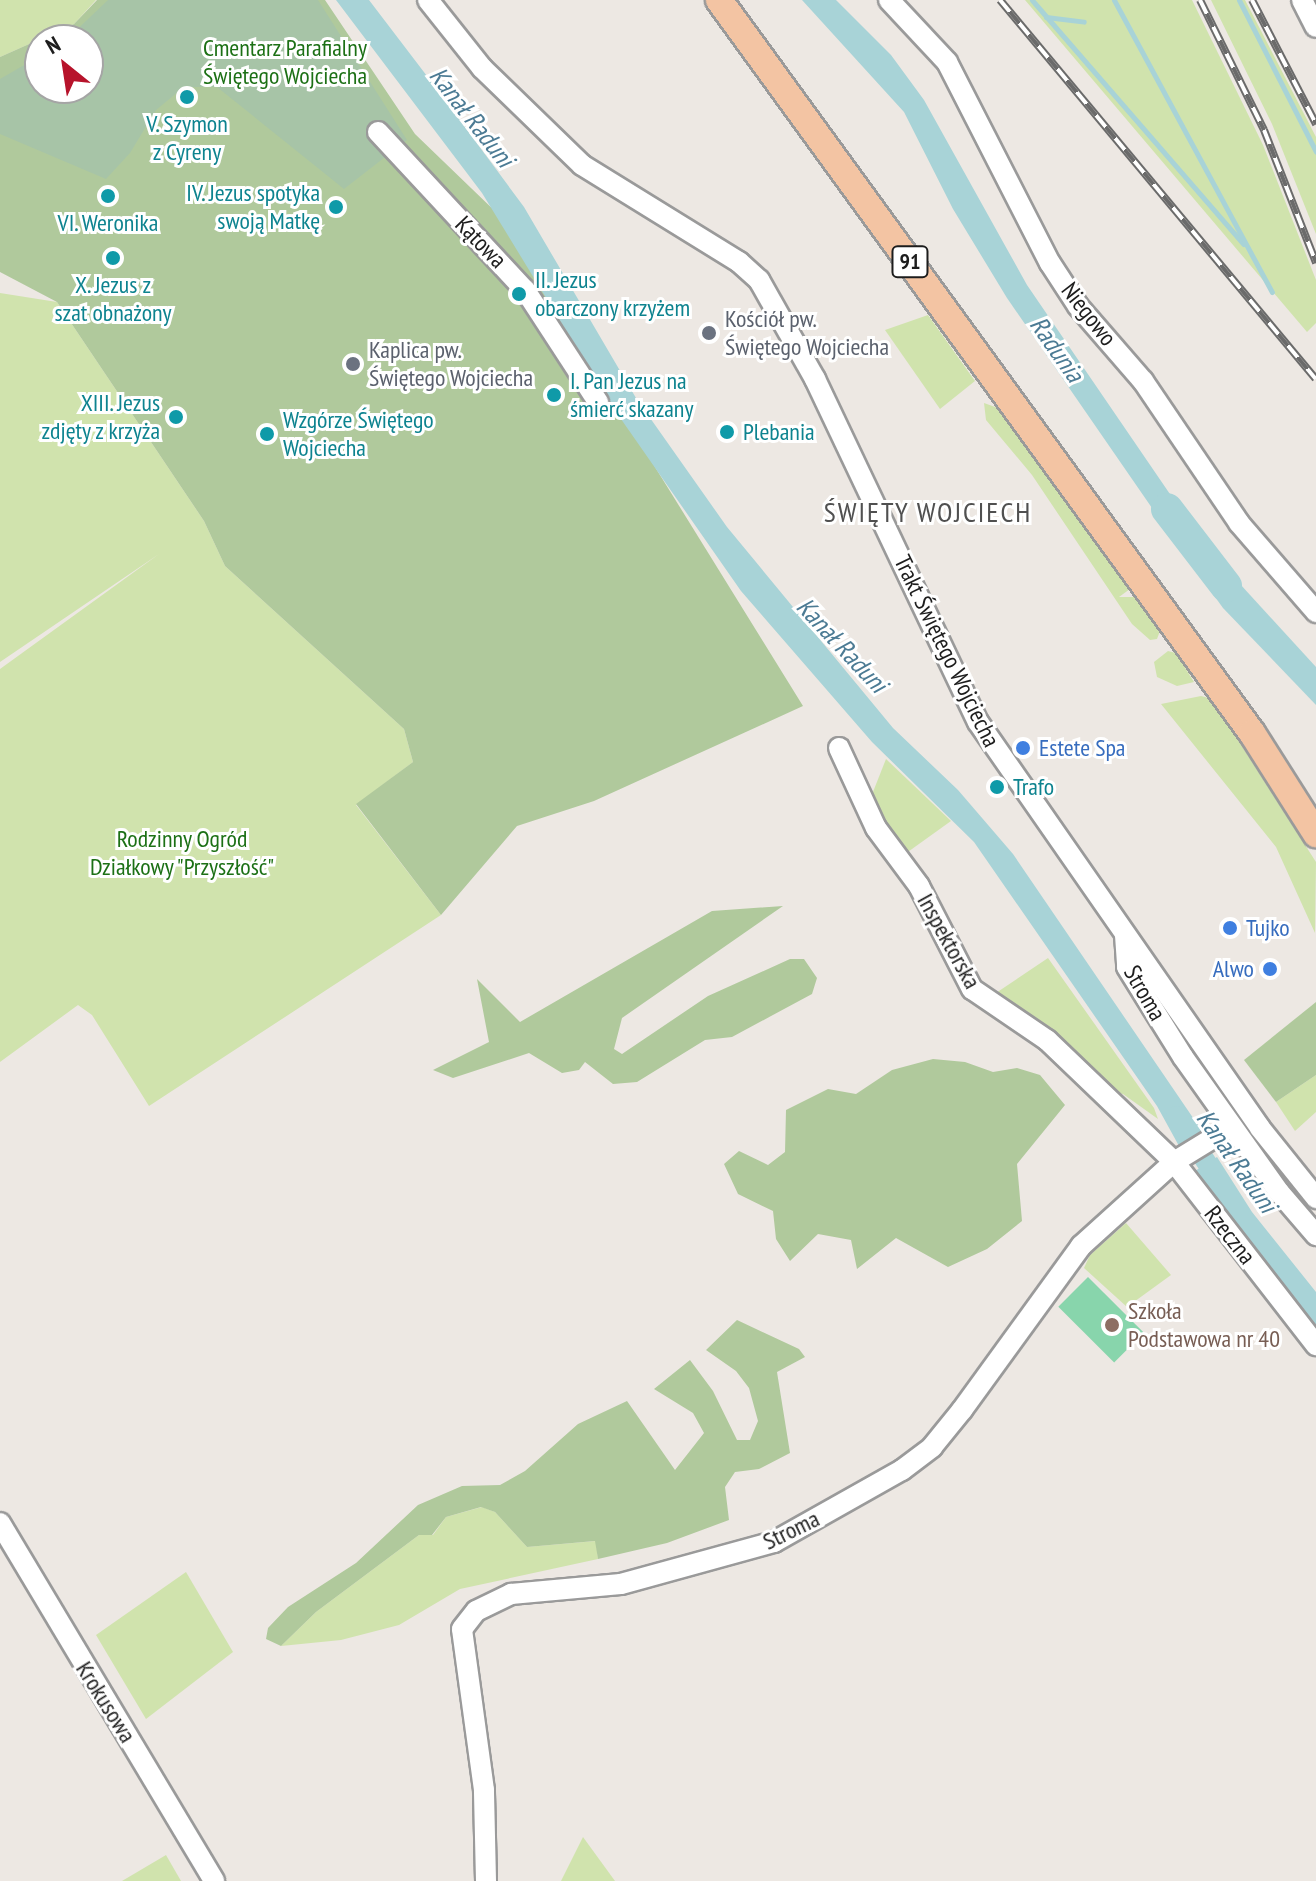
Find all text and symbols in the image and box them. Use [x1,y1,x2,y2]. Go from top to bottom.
north arrow [24,24,104,104]
text: N [41,30,65,60]
park label: Cmentarz Parafialny Świętego Wojciecha [203,34,367,90]
water label: Kanał Raduni [423,61,521,173]
marker: V. Szymon z Cyreny [178,88,196,106]
place label: V. Szymon z Cyreny [146,110,228,166]
place label: IV. Jezus spotyka swoją Matkę [185,179,320,235]
marker: VI. Weronika [99,187,117,205]
marker: IV. Jezus spotyka swoją Matkę [327,198,345,216]
place label: VI. Weronika [57,209,159,237]
street label: Kątowa [449,210,513,274]
road number: 91 [890,244,930,280]
marker: X. Jezus z szat obnażony [104,249,122,267]
place label: II. Jezus obarczony krzyżem [535,266,691,322]
place label: X. Jezus z szat obnażony [54,271,172,327]
street label: Niegowo [1055,277,1123,351]
marker: II. Jezus obarczony krzyżem [510,285,528,303]
place label: Kościół pw. Świętego Wojciecha [725,305,889,361]
water label: Radunia [1023,310,1091,388]
marker: Kościół pw. Świętego Wojciecha [700,324,718,342]
place label: Kaplica pw. Świętego Wojciecha [369,336,533,392]
marker: Kaplica pw. Świętego Wojciecha [344,355,362,373]
place label: I. Pan Jezus na śmierć skazany [570,367,694,423]
marker: I. Pan Jezus na śmierć skazany [545,386,563,404]
place label: XIII. Jezus zdjęty z krzyża [40,389,160,445]
place label: Wzgórze Świętego Wojciecha [283,406,434,462]
marker: XIII. Jezus zdjęty z krzyża [167,408,185,426]
place label: Plebania [743,418,815,446]
marker: Plebania [718,423,736,441]
marker: Wzgórze Świętego Wojciecha [258,425,276,443]
district label: ŚWIĘTY WOJCIECH [823,495,1033,529]
street label: Trakt Świętego Wojciecha [888,550,1006,752]
water label: Kanał Raduni [790,591,894,699]
place label: Estete Spa [1039,734,1125,762]
marker: Estete Spa [1014,739,1032,757]
place label: Trafo [1013,773,1054,801]
marker: Trafo [988,778,1006,796]
park label: Rodzinny Ogród Działkowy "Przyszłość" [89,825,275,881]
street label: Inspektorska [911,888,987,994]
place label: Tujko [1246,914,1290,942]
marker: Tujko [1221,919,1239,937]
place label: Alwo [1213,955,1254,983]
street label: Stroma [1118,960,1172,1026]
marker: Alwo [1261,960,1279,978]
water label: Kanał Raduni [1190,1103,1284,1219]
street label: Rzeczna [1198,1200,1262,1270]
place label: Szkoła Podstawowa nr 40 [1128,1297,1280,1353]
marker: Szkoła Podstawowa nr 40 [1103,1316,1121,1334]
street label: Stroma [758,1504,824,1556]
street label: Krokusowa [70,1656,142,1748]

